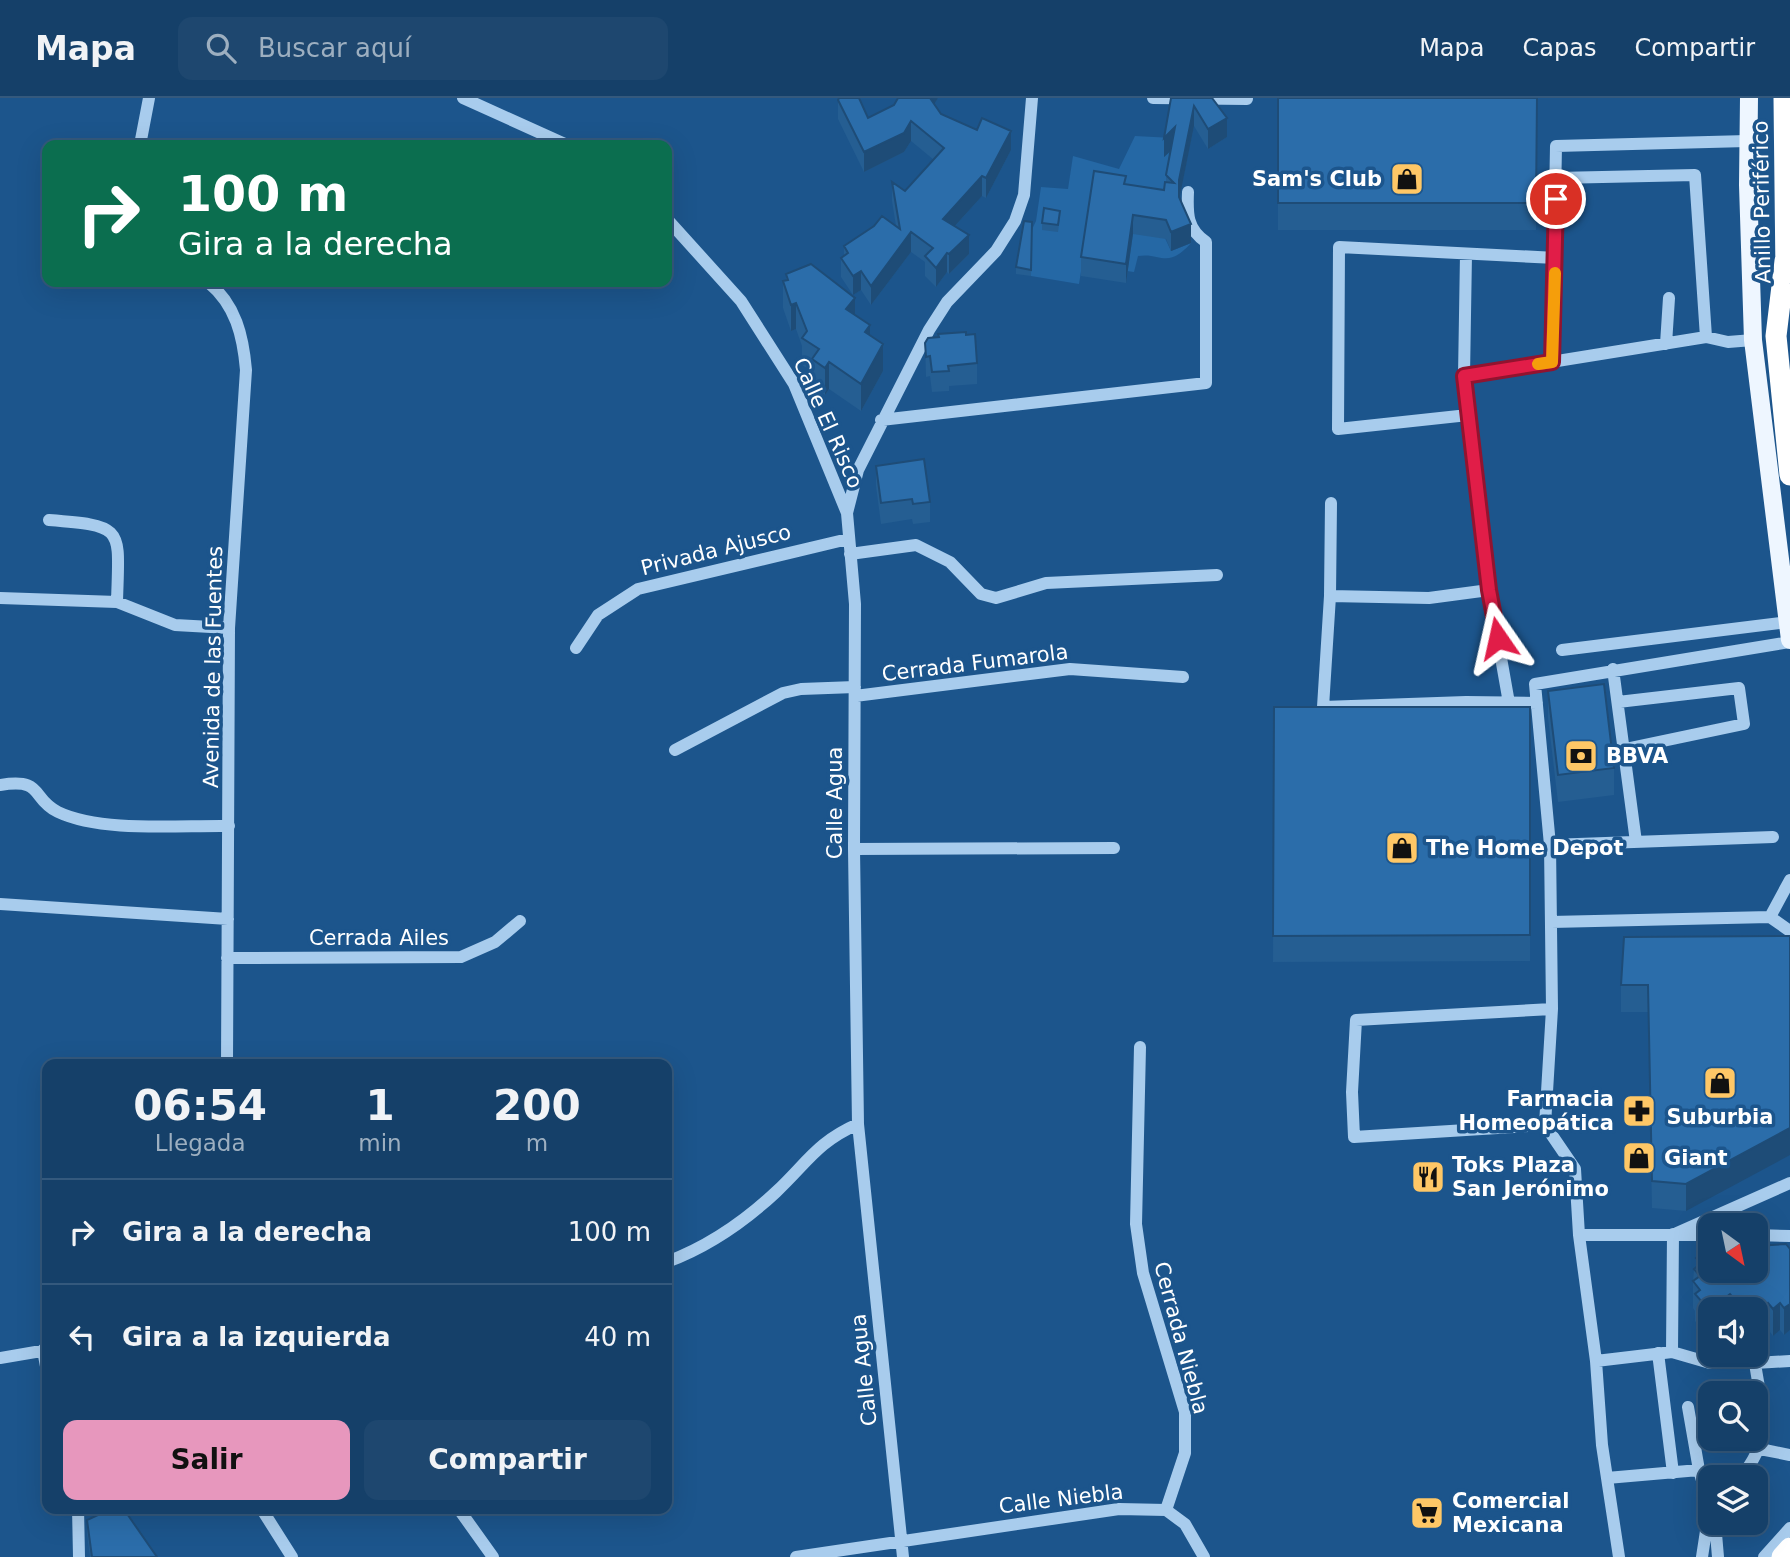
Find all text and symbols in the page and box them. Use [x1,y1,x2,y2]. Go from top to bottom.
search box [178,17,668,80]
text: Mapa [35,29,136,68]
icon: search [202,29,240,67]
text: Buscar aquí [258,33,411,63]
text: Mapa [1419,34,1485,62]
text: Capas [1523,34,1596,62]
text: Compartir [1634,34,1755,62]
street label: Anillo Periférico [1749,120,1775,284]
shop icon: Sam's Club [1388,160,1426,198]
text: 100 m [178,166,348,223]
place label: Sam's Club [1252,167,1382,191]
icon: right [63,168,154,259]
pin [1526,169,1586,229]
icon: arrive [1537,180,1575,218]
text: Gira a la derecha [178,225,453,263]
street label: Calle El Risco [788,354,868,492]
street label: Privada Ajusco [638,520,794,580]
street label: Avenida de las Fuentes [199,546,227,788]
position arrow [1461,601,1535,675]
street label: Cerrada Fumarola [880,640,1070,686]
bank icon: BBVA [1562,737,1600,775]
place label: BBVA [1606,744,1669,768]
street label: Calle Agua [823,747,847,859]
shop icon: The Home Depot [1383,829,1421,867]
place label: The Home Depot [1426,836,1623,860]
street label: Cerrada Ailes [309,926,449,950]
shop icon: Suburbia [1701,1064,1739,1102]
text: 06:54 [133,1081,267,1130]
text: 1 [365,1081,395,1130]
text: 200 [493,1081,581,1130]
place label: Farmacia Homeopática [1458,1087,1614,1135]
pharmacy icon: Farmacia Homeopática [1620,1092,1658,1130]
place label: Suburbia [1667,1105,1773,1129]
text: Llegada [155,1130,246,1156]
text: min [358,1130,402,1156]
text: m [526,1130,548,1156]
shop icon: Giant [1620,1139,1658,1177]
place label: Giant [1664,1146,1728,1170]
place label: Toks Plaza San Jerónimo [1452,1153,1609,1201]
restaurant icon: Toks Plaza San Jerónimo [1409,1158,1447,1196]
icon: right [63,1213,101,1251]
north arrow [1698,1213,1768,1283]
map controls [1698,1213,1768,1535]
text: Gira a la derecha [122,1217,372,1247]
text: 100 m [568,1217,651,1247]
street label: Cerrada Niebla [1149,1259,1213,1417]
button: sound [1698,1297,1768,1367]
street label: Calle Agua [846,1313,882,1427]
icon: left [63,1318,101,1356]
text: Gira a la izquierda [122,1322,390,1352]
text: 40 m [584,1322,651,1352]
button: search [1698,1381,1768,1451]
button: Salir [63,1420,350,1500]
button: Compartir [364,1420,651,1500]
button: layers [1698,1465,1768,1535]
street label: Calle Niebla [997,1479,1125,1519]
place label: Comercial Mexicana [1452,1489,1569,1537]
supermarket icon: Comercial Mexicana [1408,1494,1446,1532]

